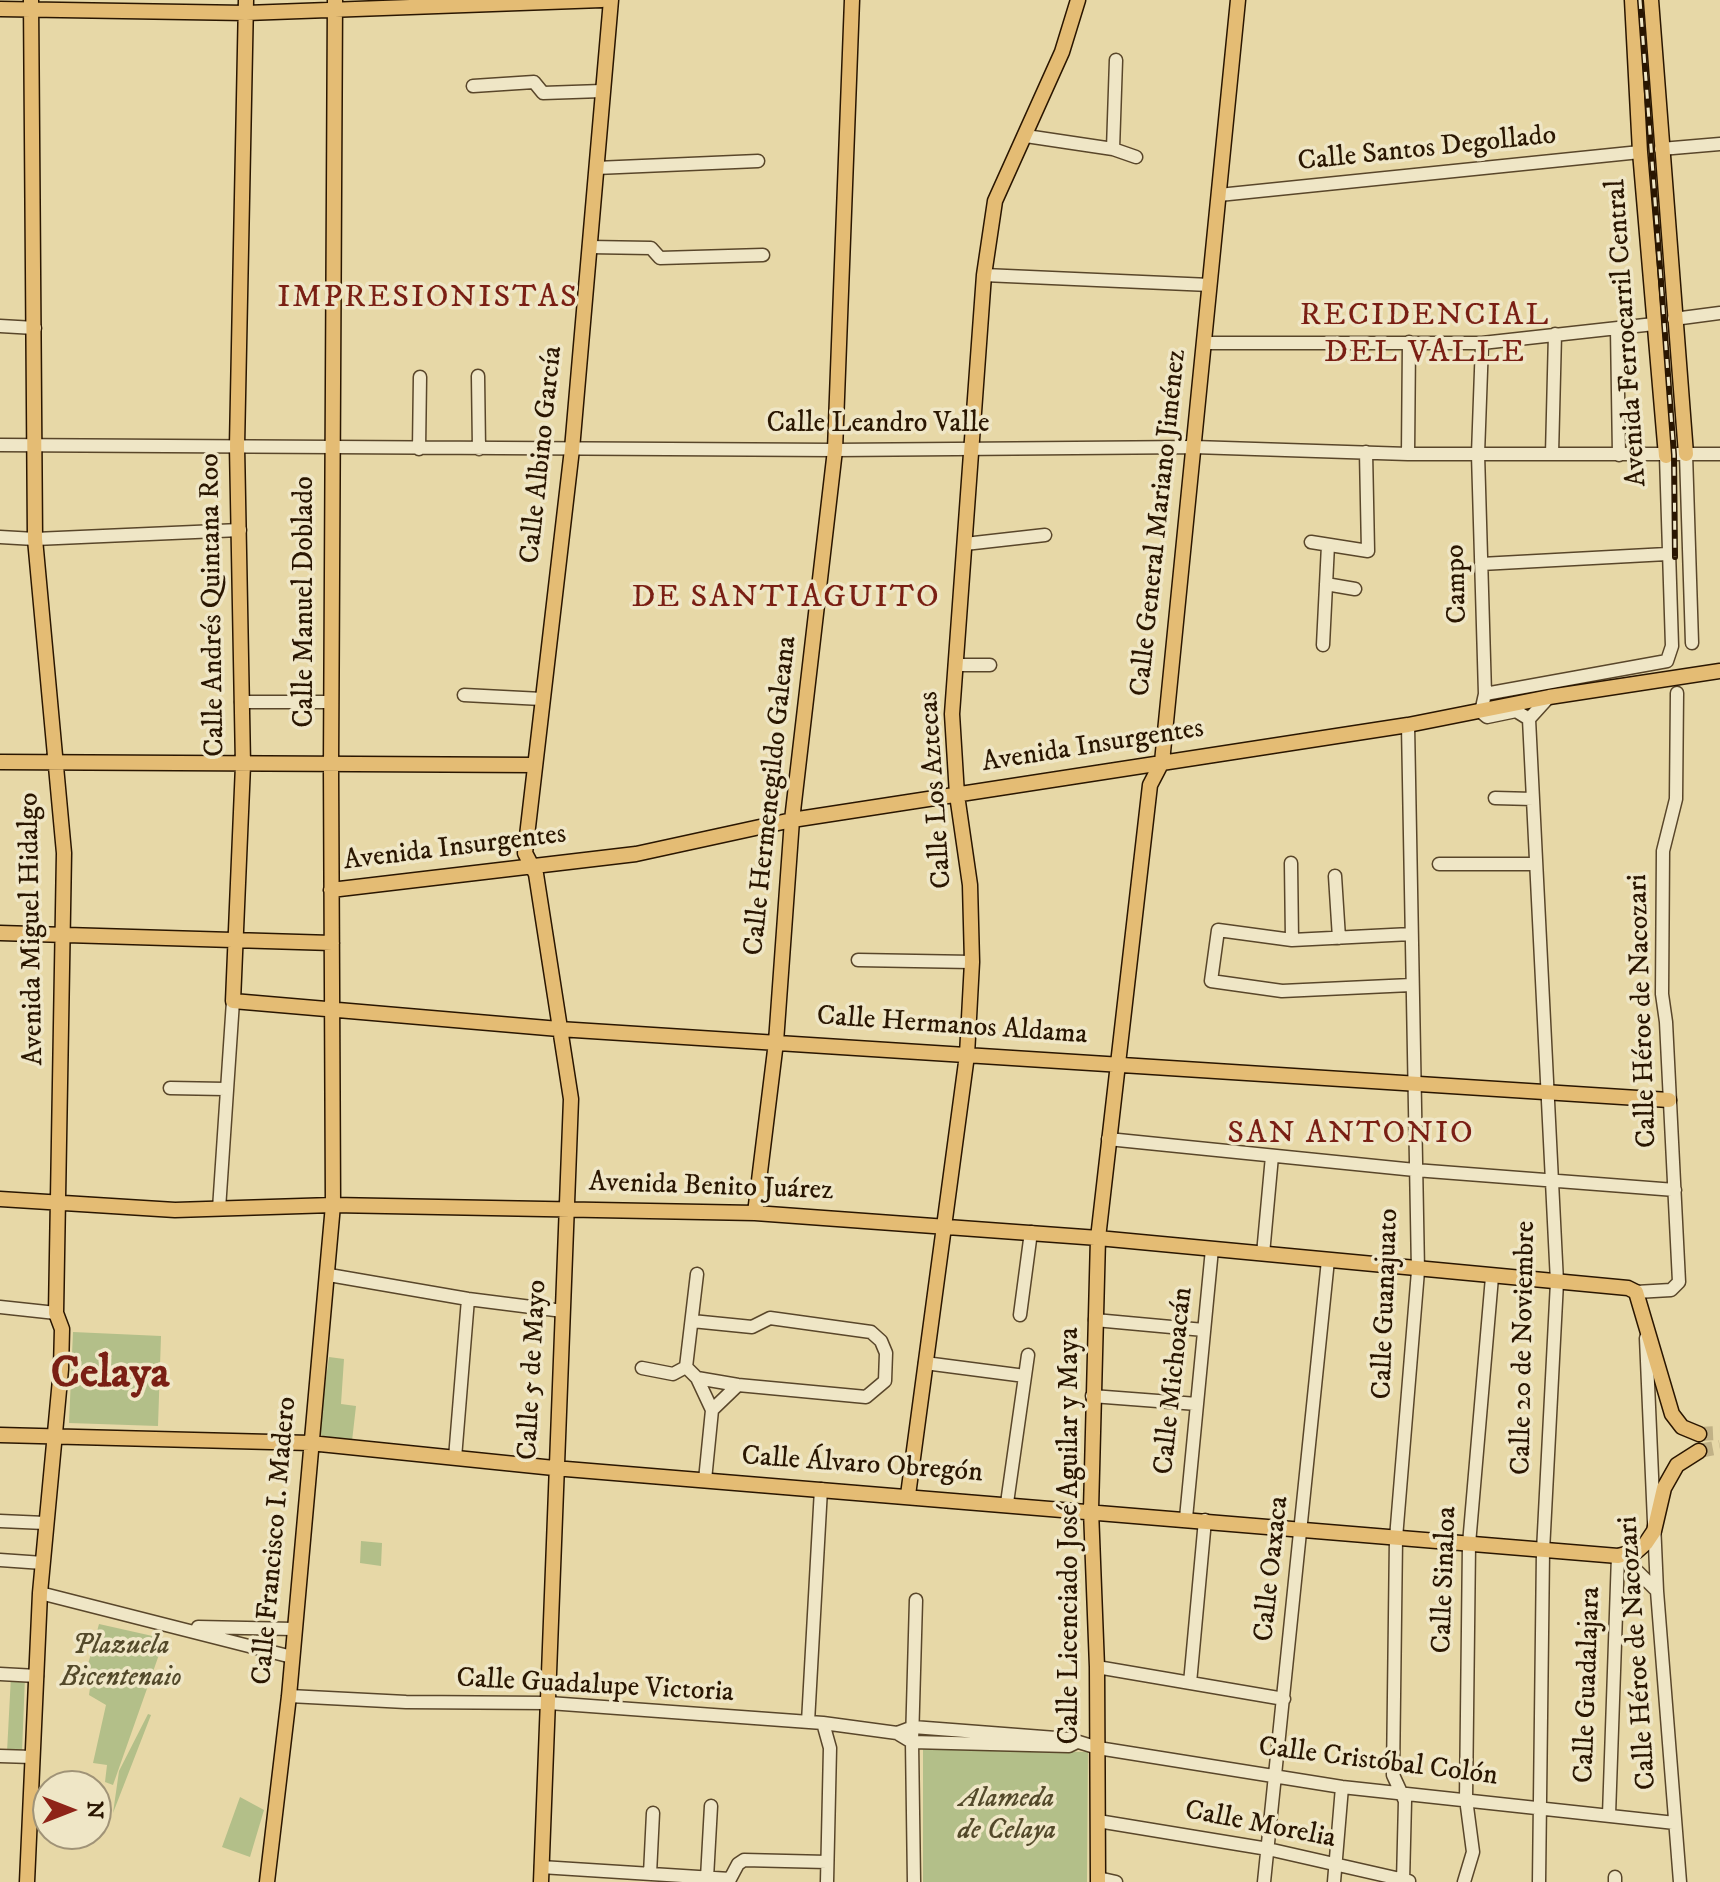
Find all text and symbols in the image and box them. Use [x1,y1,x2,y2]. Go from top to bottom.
street label: Calle Santos Degollado [1296,120,1558,180]
street label: Avenida Ferrocarril Central [1600,178,1656,488]
district label: IMPRESIONISTAS [277,280,579,318]
district label: RECIDENCIAL DEL VALLE [1300,298,1550,373]
street label: Calle Albino García [515,345,571,565]
street label: Calle General Mariano Jiménez [1125,348,1195,698]
street label: Calle Leandro Valle [766,408,990,442]
street label: Calle Andrés Quintana Roo [195,453,233,757]
street label: Calle Manuel Doblado [289,476,323,728]
street label: Campo [1440,544,1476,624]
district label: DE SANTIAGUITO [631,580,941,618]
street label: Calle Hermenegildo Galeana [739,634,805,958]
street label: Calle Los Aztecas [913,690,961,890]
street label: Avenida Insurgentes [980,713,1206,781]
street label: Avenida Miguel Hidalgo [14,792,52,1066]
street label: Avenida Insurgentes [342,819,568,879]
street label: Calle Héroe de Nacozari [1622,873,1666,1149]
street label: Calle Hermanos Aldama [815,1001,1089,1053]
district label: SAN ANTONIO [1227,1116,1475,1154]
street label: Avenida Benito Juárez [588,1167,834,1209]
street label: Calle Guanajuato [1367,1208,1407,1400]
street label: Calle 20 de Noviembre [1506,1221,1544,1475]
street label: Calle 5 de Mayo [513,1279,555,1461]
street label: Calle Michoacán [1148,1286,1202,1476]
street label: Calle Licenciado José Aguilar y Maya [1054,1327,1088,1745]
district label: Celaya [51,1351,169,1403]
street label: Calle Francisco I. Madero [247,1396,305,1686]
street label: Calle Álvaro Obregón [740,1441,984,1491]
street label: Calle Oaxaca [1249,1495,1297,1643]
street label: Calle Sinaloa [1427,1506,1465,1654]
street label: Calle Héroe de Nacozari [1613,1515,1665,1791]
street label: Calle Guadalajara [1569,1586,1609,1784]
park label: Plazuela Bicentenaio [60,1630,182,1696]
street label: Calle Guadalupe Victoria [455,1663,735,1711]
street label: Calle Cristóbal Colón [1256,1732,1500,1794]
north arrow [32,1770,112,1850]
park label: Alameda de Celaya [958,1783,1056,1849]
street label: Calle Morelia [1182,1795,1338,1857]
text: N [81,1801,108,1819]

